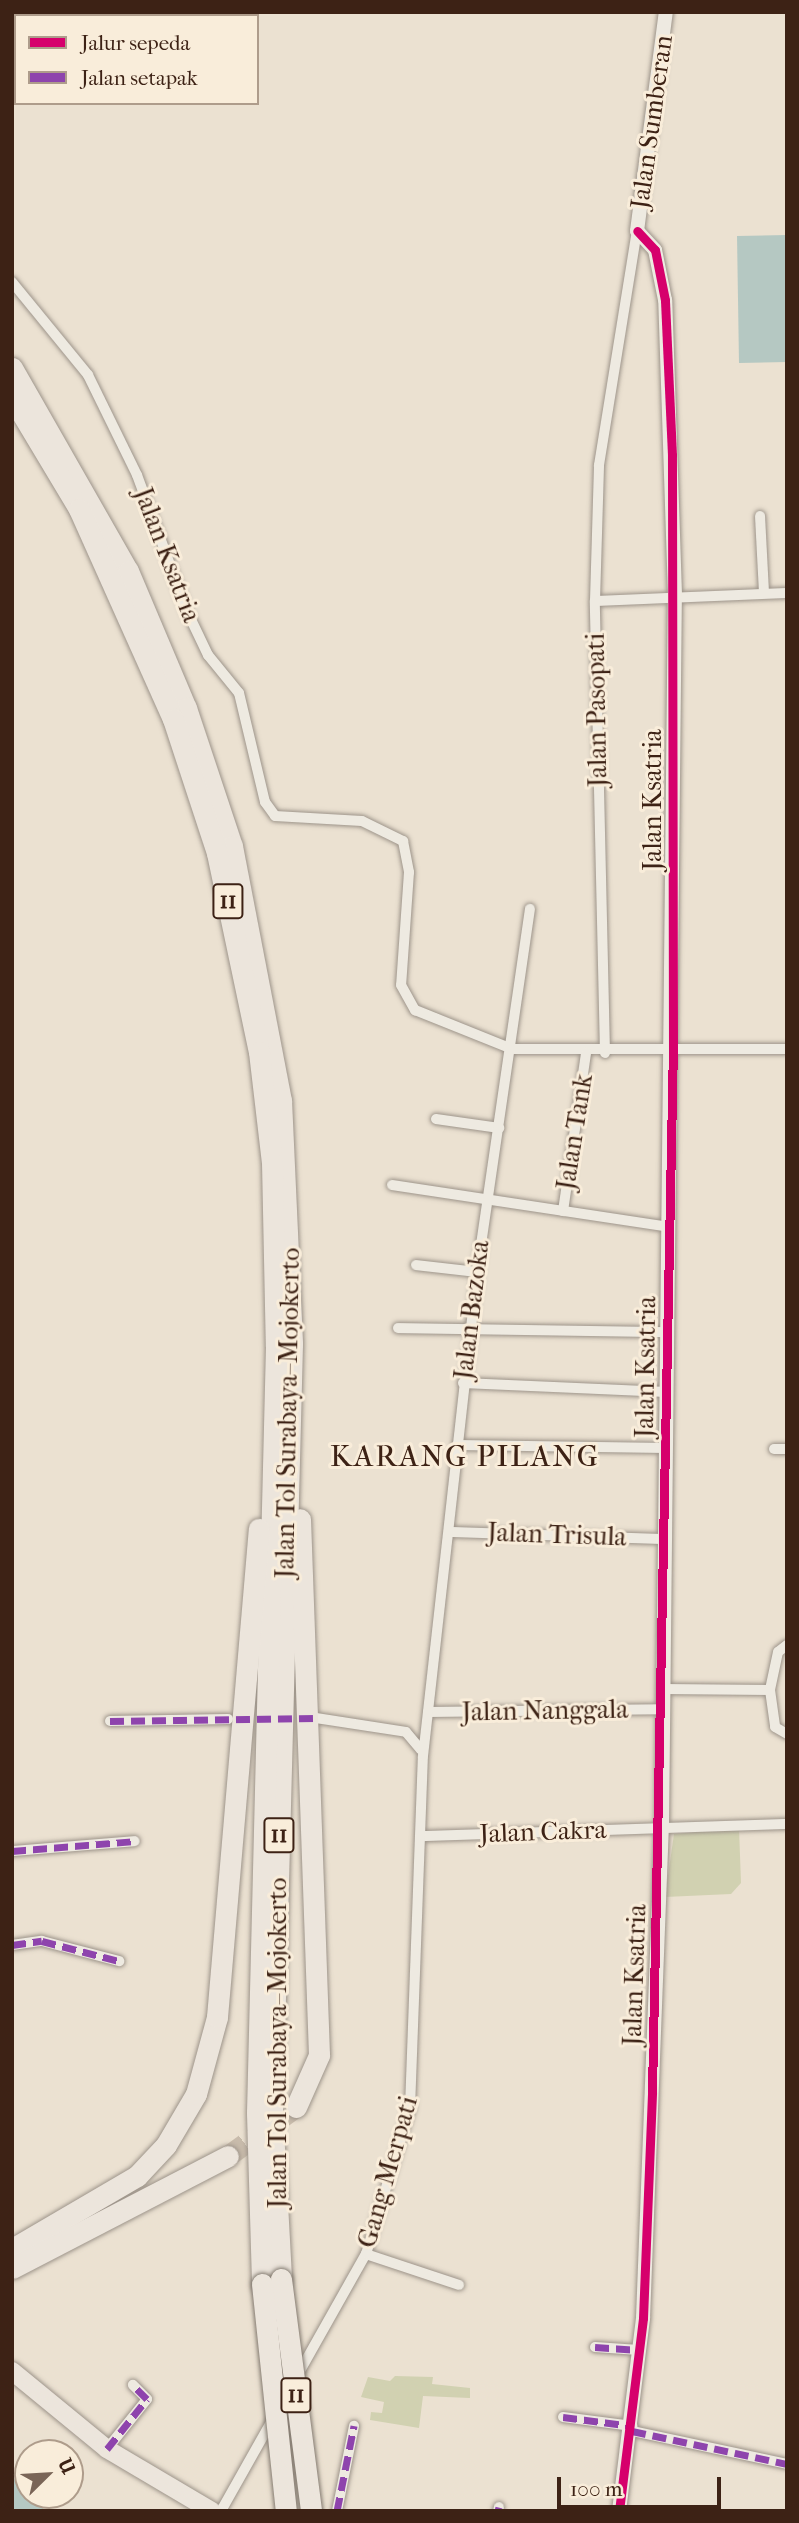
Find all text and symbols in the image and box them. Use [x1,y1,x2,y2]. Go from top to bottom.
legend [14,14,259,105]
text: Jalur sepeda [81,31,190,55]
street label: Jalan Sumberan [624,33,680,211]
text: Jalan setapak [81,66,198,90]
street label: Jalan Ksatria [127,483,207,627]
street label: Jalan Pasopati [580,633,614,787]
street label: Jalan Ksatria [637,729,669,871]
road number: 11 [212,880,244,922]
street label: Jalan Tank [550,1072,600,1192]
street label: Jalan Bazoka [448,1239,496,1381]
street label: Jalan Tol Surabaya–Mojokerto [270,1247,306,1579]
street label: Jalan Ksatria [629,1296,663,1438]
district label: KARANG PILANG [332,1439,598,1475]
street label: Jalan Trisula [487,1517,627,1553]
street label: Jalan Nanggala [462,1694,628,1728]
road number: 11 [263,1814,295,1856]
street label: Jalan Cakra [479,1814,607,1850]
street label: Jalan Tol Surabaya–Mojokerto [262,1878,294,2208]
street label: Jalan Ksatria [617,1904,653,2046]
street label: Gang Merpati [351,2093,425,2251]
road number: 11 [280,2374,312,2416]
north arrow [14,2439,84,2509]
text: U [53,2455,79,2477]
scale bar [561,2464,726,2508]
text: 100 m [570,2477,623,2501]

